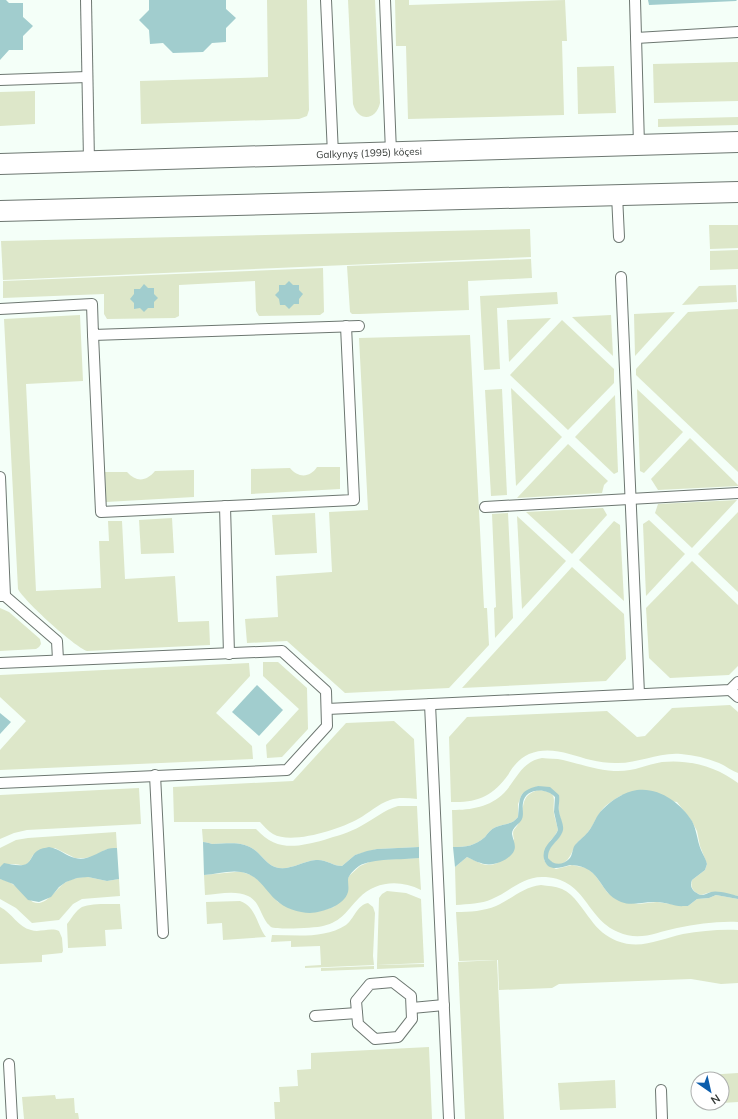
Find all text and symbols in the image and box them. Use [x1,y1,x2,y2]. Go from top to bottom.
street label: Galkynyş (1995) köçesi [316,145,422,161]
north arrow [690,1071,730,1111]
text: N [708,1091,723,1107]

